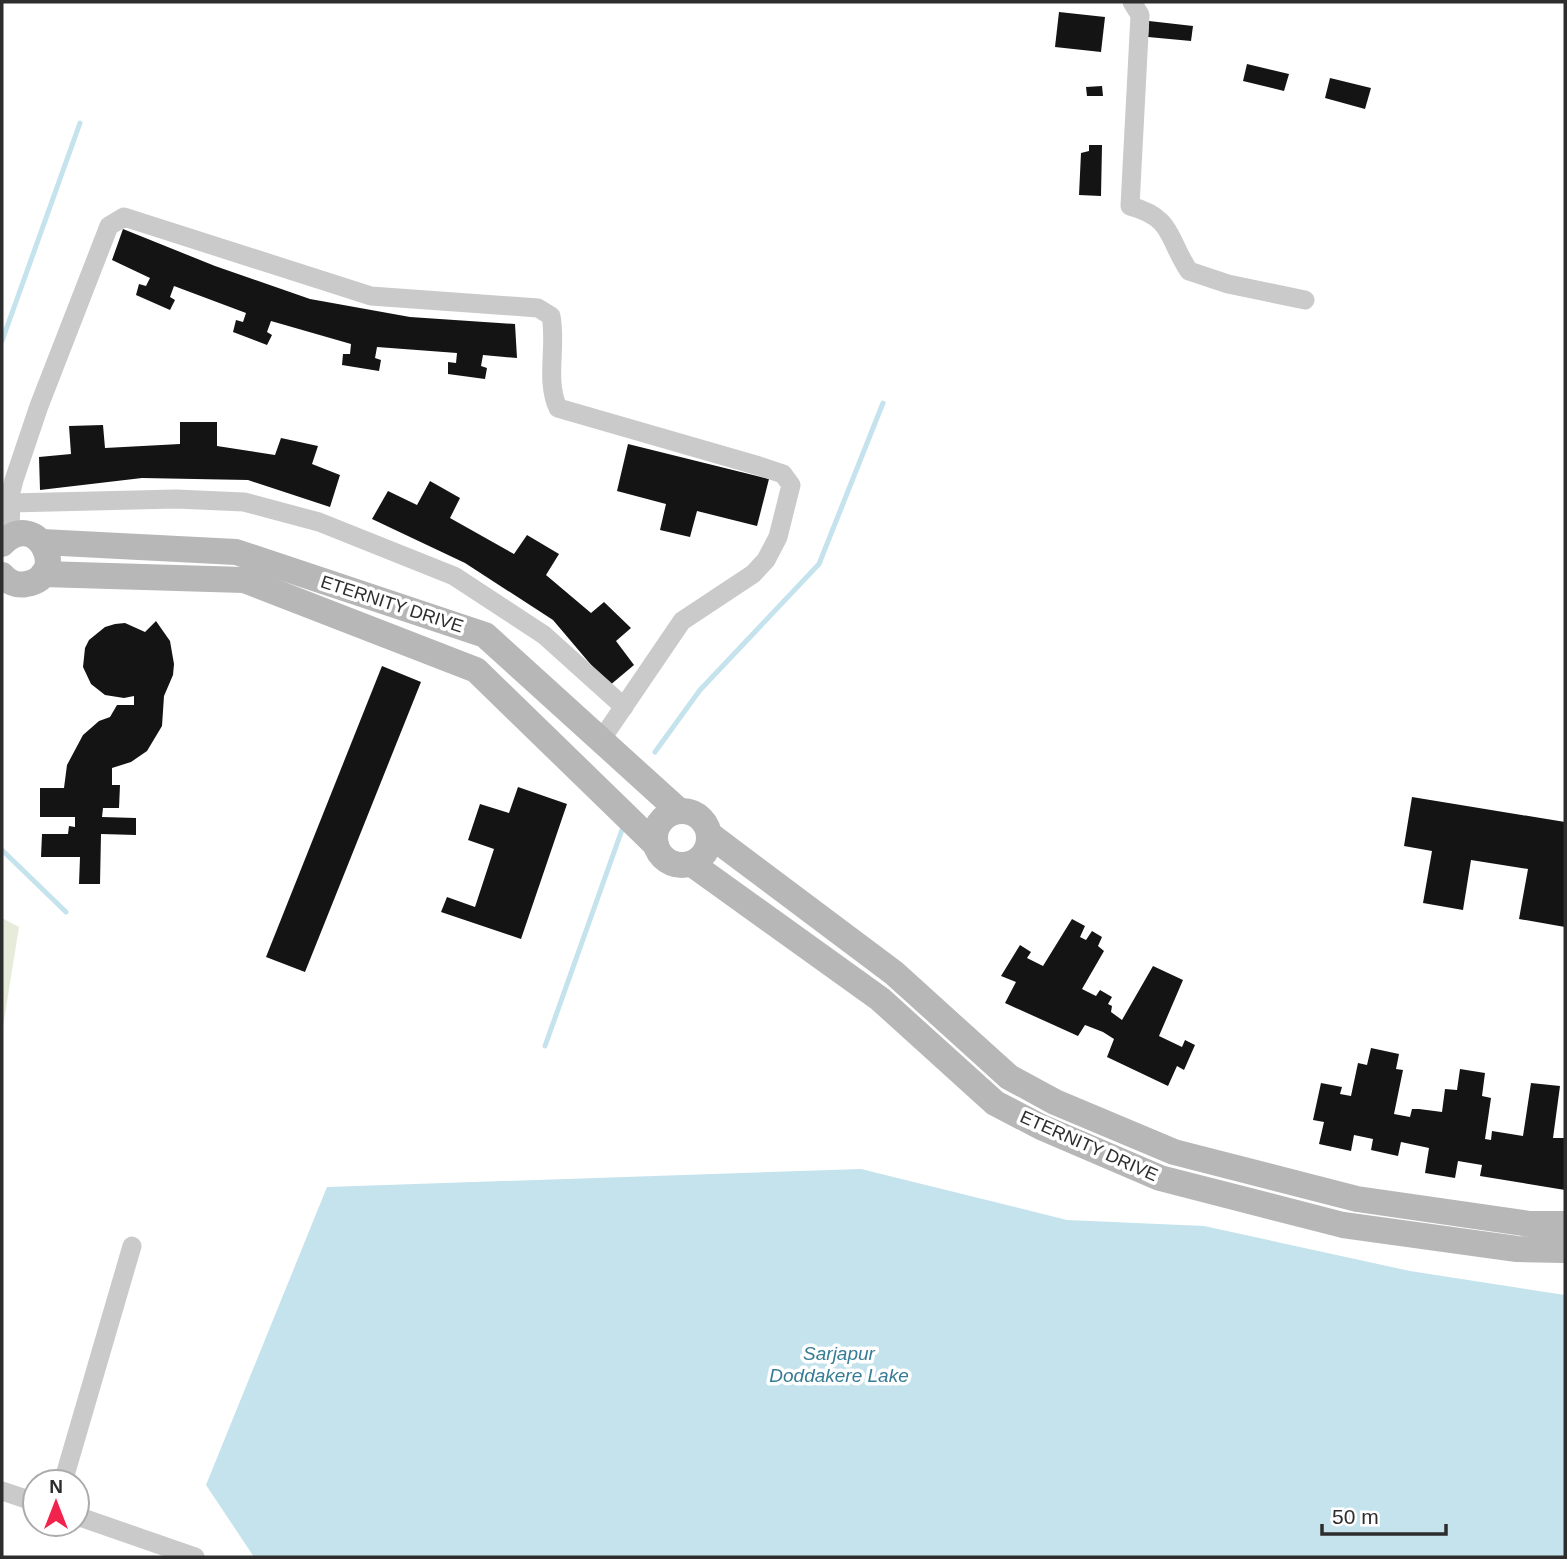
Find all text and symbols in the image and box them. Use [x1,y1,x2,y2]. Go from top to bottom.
street label: ETERNITY DRIVE [318,572,466,636]
street label: ETERNITY DRIVE [1017,1107,1161,1185]
water label: Sarjapur Doddakere Lake [769,1343,909,1386]
north arrow [21,1468,91,1538]
text: N [49,1476,63,1497]
scale bar [1322,1492,1446,1536]
text: 50 m [1332,1505,1379,1528]

